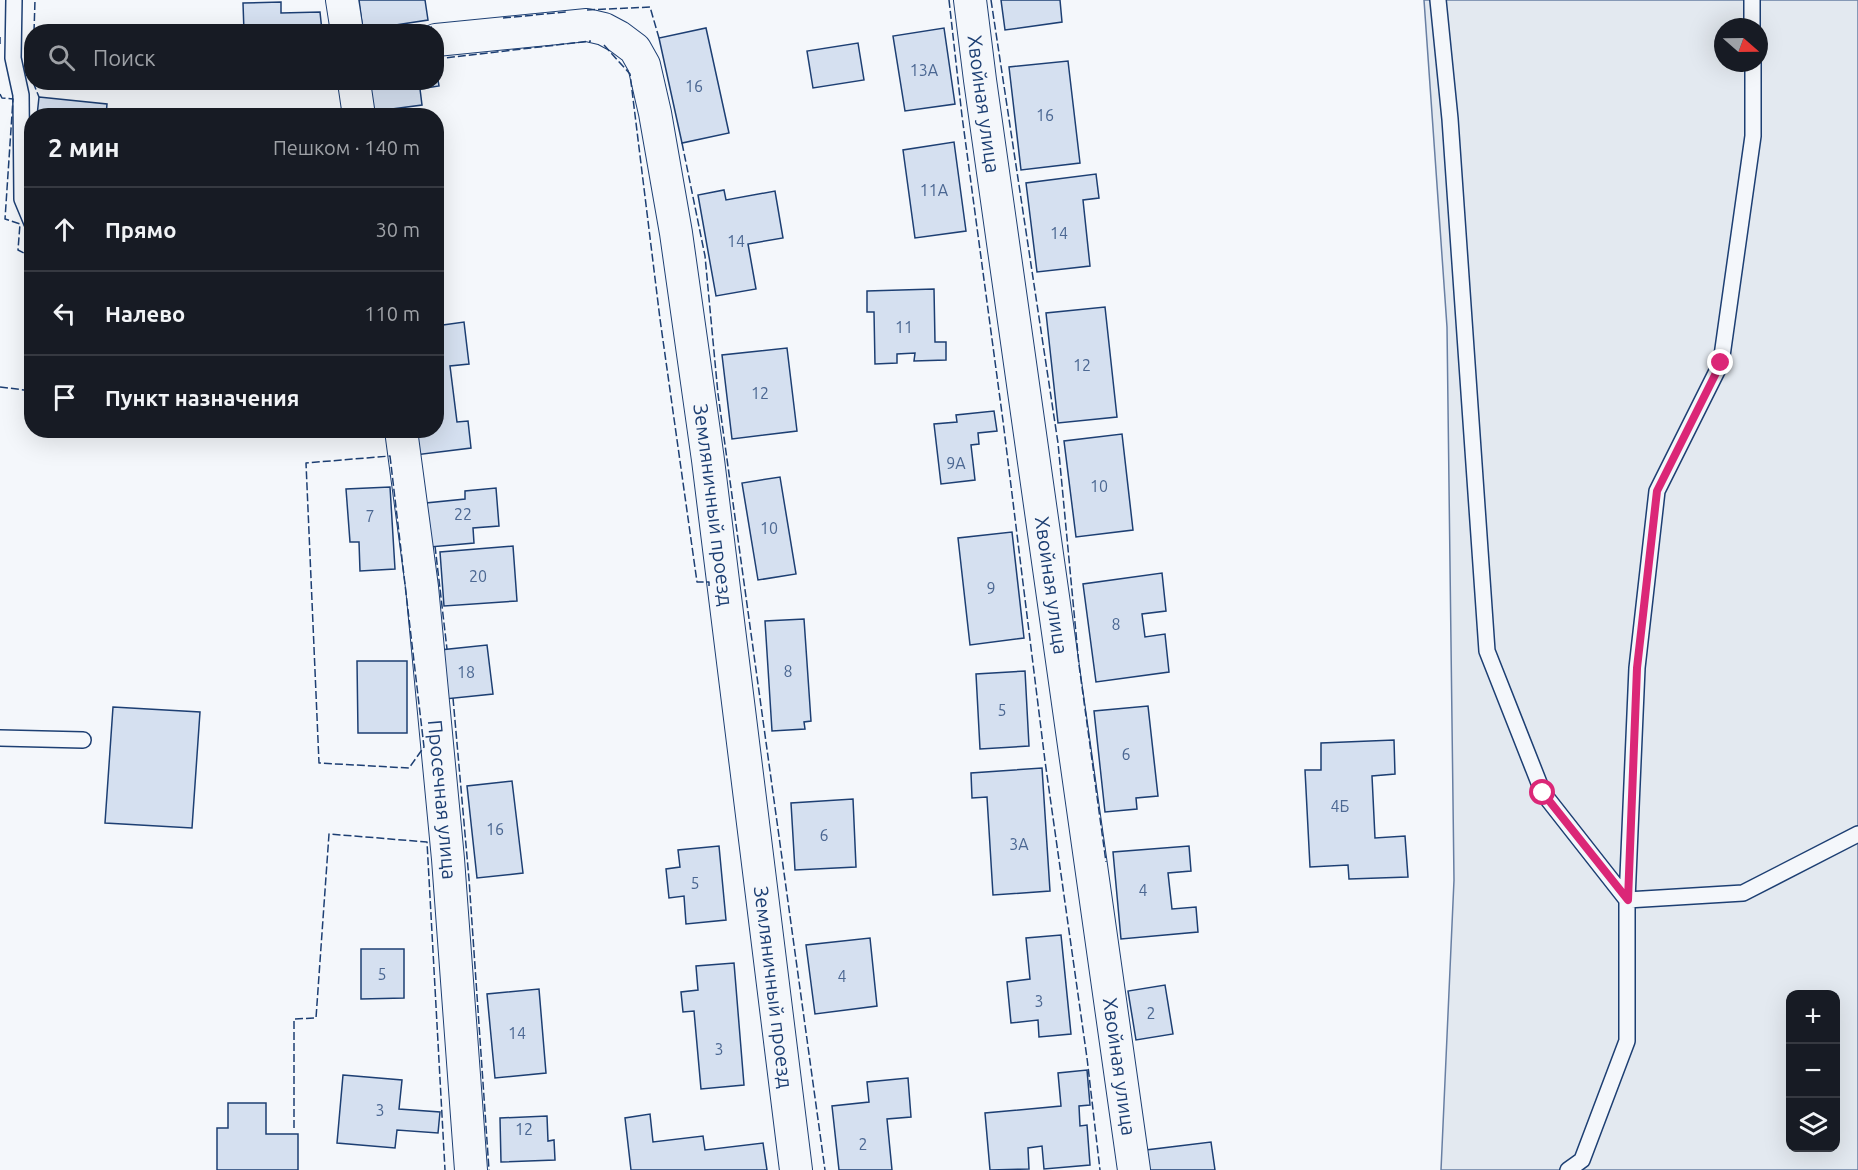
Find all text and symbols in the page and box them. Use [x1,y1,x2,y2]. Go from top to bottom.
north arrow [1714,18,1768,72]
search box [24,24,444,90]
street label: Хвойная улица [963,34,1005,175]
icon: search [45,41,78,74]
text: Поиск [93,45,156,70]
house number: 13А [910,61,939,79]
house number: 16 [685,77,703,95]
house number: 16 [1036,106,1054,124]
text: 2 мин [48,133,120,162]
text: Пешком · 140 m [273,136,420,159]
house number: 11А [920,181,949,199]
icon: ahead [48,213,81,246]
text: Прямо [105,217,176,242]
text: 30 m [376,218,420,241]
house number: 14 [1050,224,1068,242]
house number: 14 [727,232,745,250]
icon: left [48,297,81,330]
text: Налево [105,301,185,326]
text: 110 m [364,302,420,325]
house number: 11 [895,318,913,336]
route end [1707,349,1733,375]
house number: 12 [1073,356,1091,374]
icon: arrive [48,381,81,414]
house number: 12 [751,384,769,402]
text: Пункт назначения [105,385,299,410]
street label: Земляничный проезд [689,402,738,607]
house number: 9А [946,454,966,472]
house number: 10 [1090,477,1108,495]
house number: 22 [454,505,472,523]
house number: 7 [365,507,375,525]
street label: Хвойная улица [1031,515,1073,656]
house number: 10 [760,519,778,537]
house number: 20 [469,567,487,585]
house number: 9 [986,579,996,597]
house number: 8 [1111,615,1121,633]
house number: 8 [783,662,793,680]
house number: 18 [457,663,475,681]
house number: 5 [997,701,1007,719]
street label: Просечная улица [424,719,461,880]
house number: 6 [1121,745,1131,763]
route start [1529,779,1555,805]
house number: 4Б [1331,797,1350,815]
house number: 16 [486,820,504,838]
house number: 6 [819,826,829,844]
house number: 3А [1009,835,1029,853]
house number: 5 [690,874,700,892]
house number: 4 [1138,881,1148,899]
street label: Земляничный проезд [750,885,798,1090]
house number: 5 [377,965,387,983]
house number: 4 [837,967,847,985]
map controls [1786,990,1840,1152]
button: + [1786,990,1840,1044]
house number: 3 [1034,992,1044,1010]
street label: Хвойная улица [1099,996,1141,1137]
house number: 2 [1146,1004,1156,1022]
house number: 14 [508,1024,526,1042]
house number: 3 [714,1040,724,1058]
button: − [1786,1044,1840,1098]
button: layers [1786,1098,1840,1152]
house number: 3 [375,1101,385,1119]
house number: 12 [515,1120,533,1138]
house number: 2 [858,1135,868,1153]

